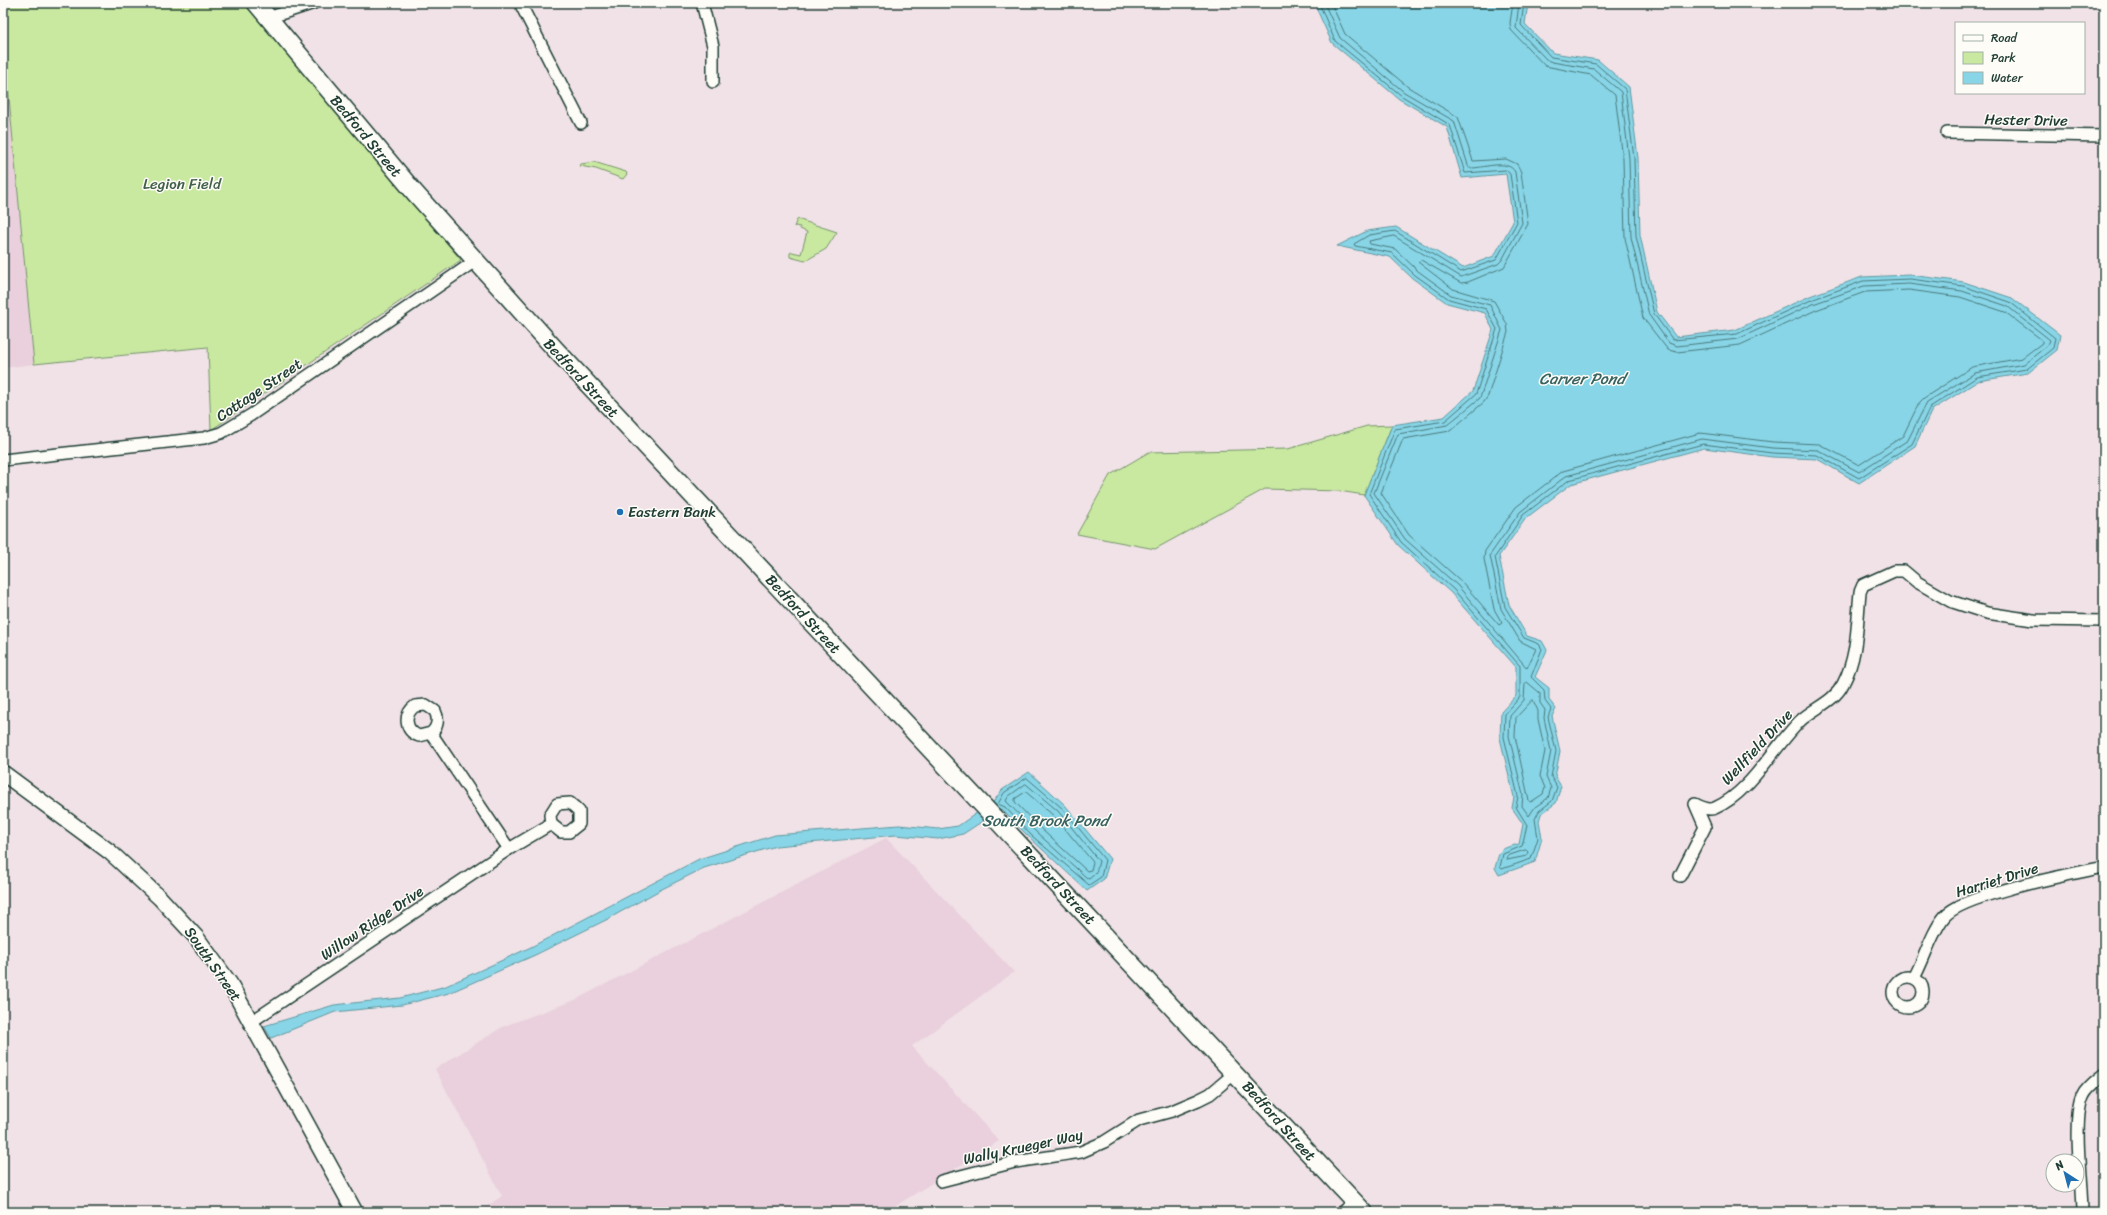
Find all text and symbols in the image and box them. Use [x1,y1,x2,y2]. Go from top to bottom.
legend [1955,22,2085,94]
text: Road [1991,27,2018,49]
text: Park [1991,47,2016,69]
text: Water [1991,67,2024,89]
street label: Bedford Street [323,89,409,183]
street label: Hester Drive [1984,106,2068,134]
park label: Legion Field [143,171,222,197]
street label: Bedford Street [537,332,625,424]
street label: Cottage Street [210,351,308,429]
water label: Carver Pond [1539,364,1629,393]
place label: Eastern Bank [628,499,716,525]
marker: Eastern Bank [615,507,625,517]
street label: Bedford Street [759,568,847,660]
street label: Wellfield Drive [1715,703,1800,791]
water label: South Brook Pond [982,806,1113,835]
street label: Bedford Street [1014,839,1102,931]
street label: Harriet Drive [1952,855,2042,905]
street label: Willow Ridge Drive [315,879,429,967]
street label: South Street [177,921,249,1007]
street label: Bedford Street [1235,1075,1323,1168]
street label: Wally Krueger Way [961,1122,1086,1172]
north arrow [2045,1153,2085,1193]
text: N [2050,1155,2068,1176]

